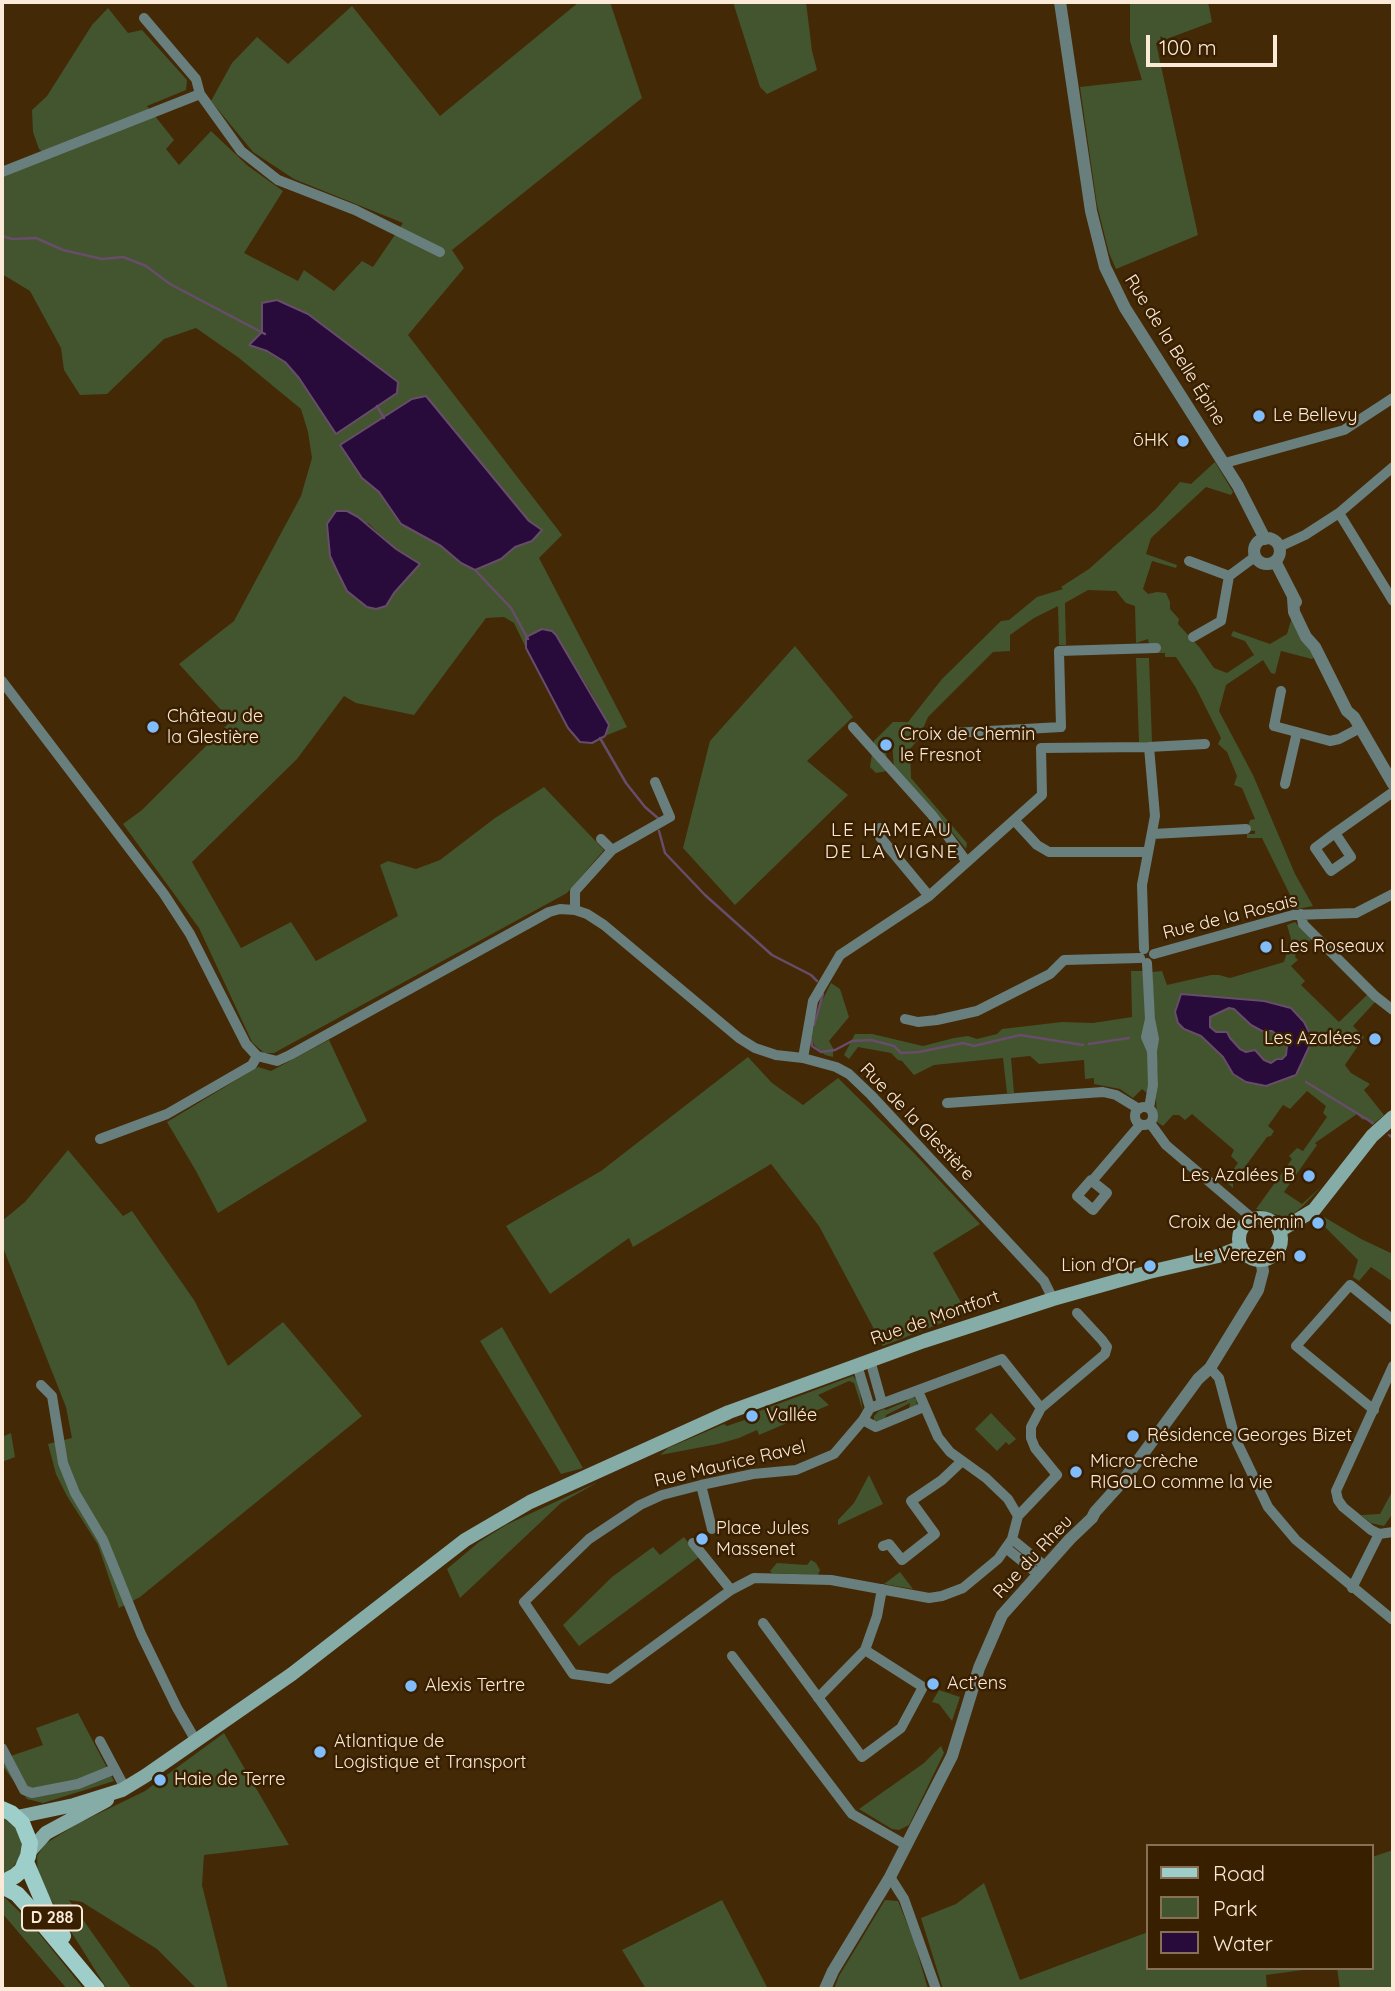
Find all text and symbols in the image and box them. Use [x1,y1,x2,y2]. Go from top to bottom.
scale bar [1150,21,1281,65]
text: 100 m [1159,34,1217,60]
street label: Rue de la Belle Épine [1120,271,1230,429]
place label: Le Bellevy [1273,405,1357,427]
marker: Le Bellevy [1251,408,1267,424]
place label: ōHK [1133,430,1169,452]
marker: ōHK [1175,433,1191,449]
place label: Château de la Glestière [167,706,263,748]
marker: Château de la Glestière [145,719,161,735]
place label: Croix de Chemin le Fresnot [900,724,1035,766]
marker: Croix de Chemin le Fresnot [878,737,894,753]
district label: LE HAMEAU DE LA VIGNE [826,819,958,863]
street label: Rue de la Rosais [1161,890,1299,944]
place label: Les Roseaux [1280,936,1384,958]
marker: Les Roseaux [1258,939,1274,955]
place label: Les Azalées [1264,1028,1361,1050]
marker: Les Azalées [1367,1031,1383,1047]
street label: Rue de la Glestière [855,1059,979,1185]
place label: Les Azalées B [1181,1165,1295,1187]
marker: Les Azalées B [1301,1168,1317,1184]
place label: Croix de Chemin [1169,1212,1304,1234]
marker: Croix de Chemin [1310,1215,1326,1231]
place label: Le Verezen [1194,1245,1286,1267]
marker: Le Verezen [1292,1248,1308,1264]
place label: Lion d'Or [1061,1255,1136,1277]
marker: Lion d'Or [1142,1258,1158,1274]
street label: Rue de Montfort [868,1286,1002,1350]
place label: Vallée [766,1405,817,1427]
marker: Vallée [744,1408,760,1424]
place label: Résidence Georges Bizet [1147,1425,1352,1447]
marker: Résidence Georges Bizet [1125,1428,1141,1444]
street label: Rue Maurice Ravel [652,1436,808,1492]
place label: Micro-crèche RIGOLO comme la vie [1090,1451,1273,1494]
marker: Micro-crèche RIGOLO comme la vie [1068,1464,1084,1480]
street label: Rue du Rheu [989,1511,1077,1603]
place label: Place Jules Massenet [716,1518,809,1560]
marker: Place Jules Massenet [694,1531,710,1547]
place label: Act’ens [947,1673,1007,1695]
place label: Alexis Tertre [425,1675,525,1697]
marker: Act’ens [925,1676,941,1692]
marker: Alexis Tertre [403,1678,419,1694]
place label: Atlantique de Logistique et Transport [334,1731,526,1774]
marker: Atlantique de Logistique et Transport [312,1744,328,1760]
place label: Haie de Terre [174,1769,285,1791]
marker: Haie de Terre [152,1772,168,1788]
legend [1146,1844,1374,1970]
text: Road [1213,1860,1265,1886]
text: Park [1213,1895,1257,1921]
road number: D 288 [22,1906,82,1930]
text: Water [1213,1930,1273,1956]

